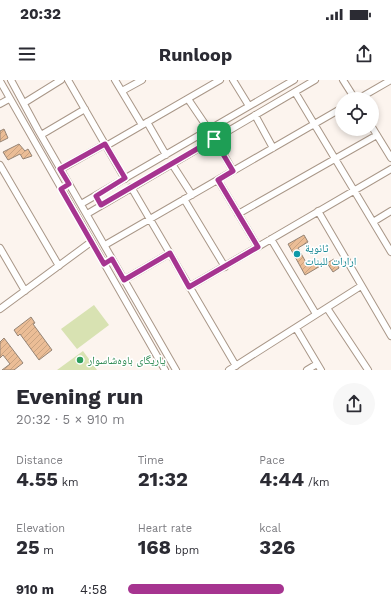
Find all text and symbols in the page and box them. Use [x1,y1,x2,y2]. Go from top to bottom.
text: 20:32 [20,5,61,23]
icon: menu [16,43,38,65]
icon: share [353,43,375,65]
text: Runloop [159,44,232,65]
map controls [335,92,379,136]
button: locate [335,92,379,136]
pin [197,122,231,156]
icon: arrive [203,128,225,150]
place label: ثانوية ارارات للبنات [305,242,356,268]
marker: ثانوية ارارات للبنات [292,249,302,259]
place label: یاریگای باوەشاسوار [87,354,166,367]
marker: یاریگای باوەشاسوار [75,355,85,365]
button: share [333,383,375,425]
text: Evening run [16,384,144,409]
text: 20:32 · 5 × 910 m [16,412,125,427]
text: Distance [16,454,63,467]
text: Time [138,454,164,467]
text: Pace [259,454,285,467]
text: 4.55 [16,467,58,491]
text: 21:32 [138,467,188,491]
text: 4:44 [259,467,304,491]
text: km [58,476,78,489]
text: /km [304,476,329,489]
text: Elevation [16,522,65,535]
text: Heart rate [138,522,192,535]
text: kcal [259,522,281,535]
text: 25 [16,535,40,559]
text: 168 [138,535,171,559]
text: 326 [259,535,295,559]
text: m [40,544,54,557]
text: bpm [171,544,199,557]
text: 910 m [16,582,54,597]
text: 4:58 [80,582,107,597]

